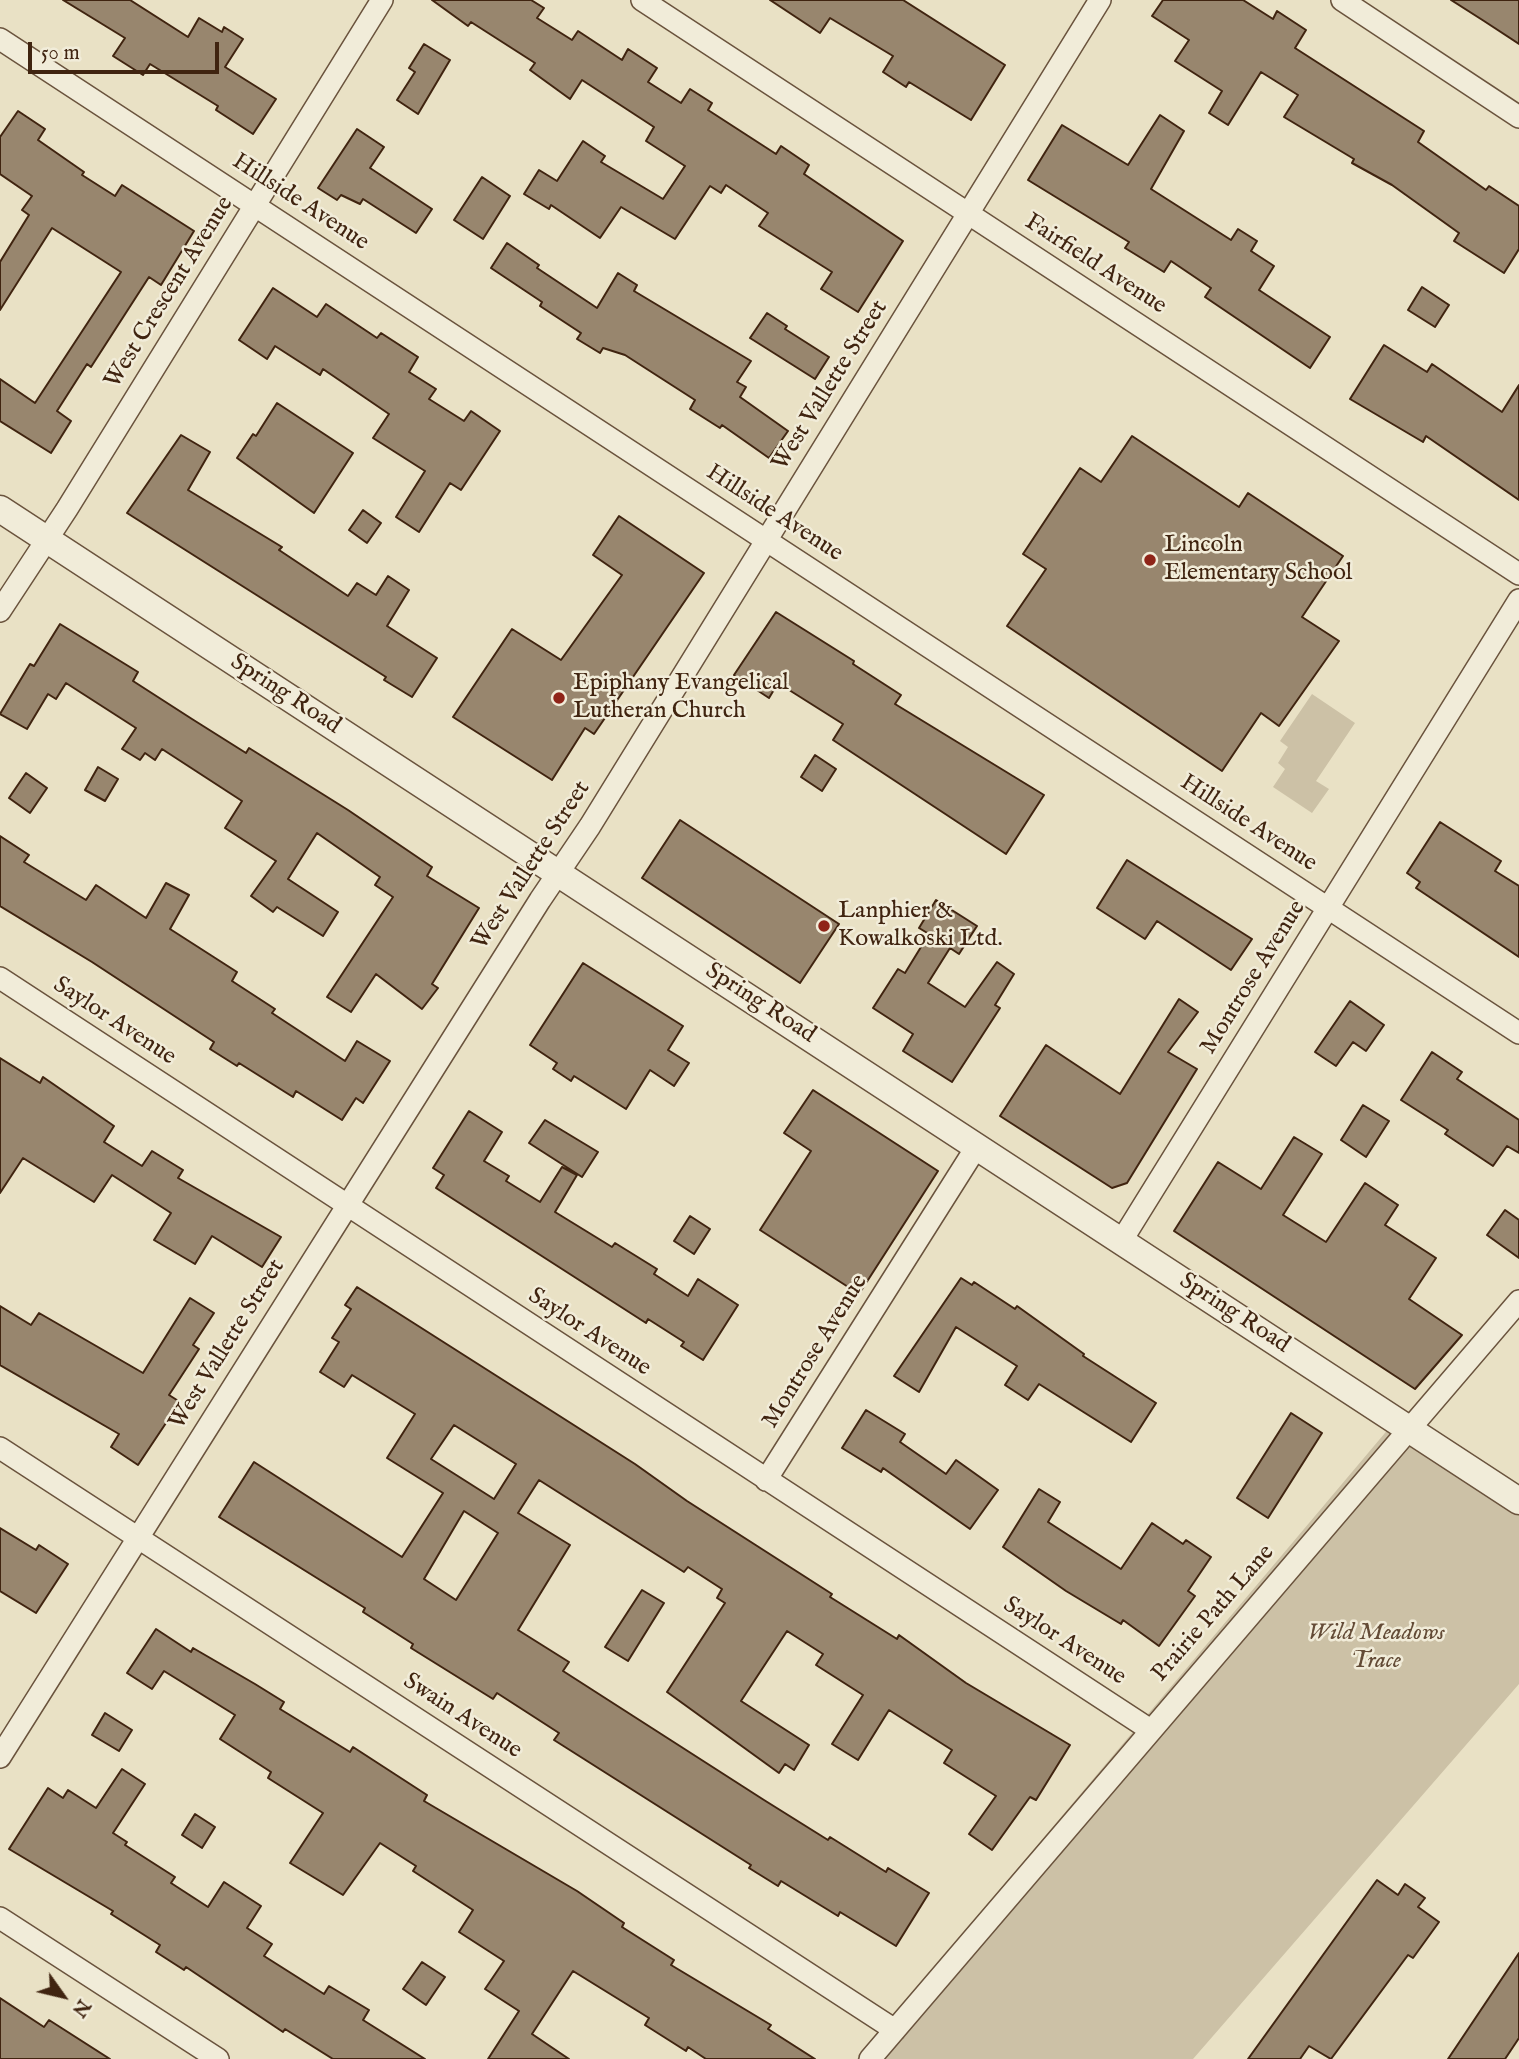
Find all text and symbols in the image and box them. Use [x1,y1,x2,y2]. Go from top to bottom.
scale bar [32,28,222,72]
text: 50 m [41,40,80,67]
street label: Hillside Avenue [226,148,374,258]
street label: West Crescent Avenue [99,192,241,394]
street label: Fairfield Avenue [1019,208,1171,322]
street label: West Vallette Street [767,295,895,477]
street label: Hillside Avenue [700,459,848,569]
place label: Lincoln Elementary School [1164,532,1352,588]
marker: Lincoln Elementary School [1142,552,1158,568]
street label: Spring Road [224,649,346,741]
place label: Epiphany Evangelical Lutheran Church [573,670,789,726]
marker: Epiphany Evangelical Lutheran Church [551,690,567,706]
street label: Hillside Avenue [1174,769,1322,879]
street label: West Vallette Street [467,776,597,956]
street label: Montrose Avenue [1195,896,1313,1060]
place label: Lanphier & Kowalkoski Ltd. [838,898,1003,954]
marker: Lanphier & Kowalkoski Ltd. [816,918,832,934]
street label: Spring Road [699,958,821,1050]
street label: Saylor Avenue [47,972,181,1072]
street label: West Vallette Street [164,1254,292,1436]
street label: Spring Road [1173,1268,1295,1360]
street label: Montrose Avenue [757,1270,875,1434]
street label: Saylor Avenue [522,1283,656,1383]
street label: Prairie Path Lane [1147,1539,1281,1689]
street label: Saylor Avenue [997,1592,1131,1692]
park label: Wild Meadows Trace [1307,1620,1445,1676]
street label: Swain Avenue [397,1668,527,1766]
north arrow [28,1961,98,2031]
text: N [66,1994,95,2021]

